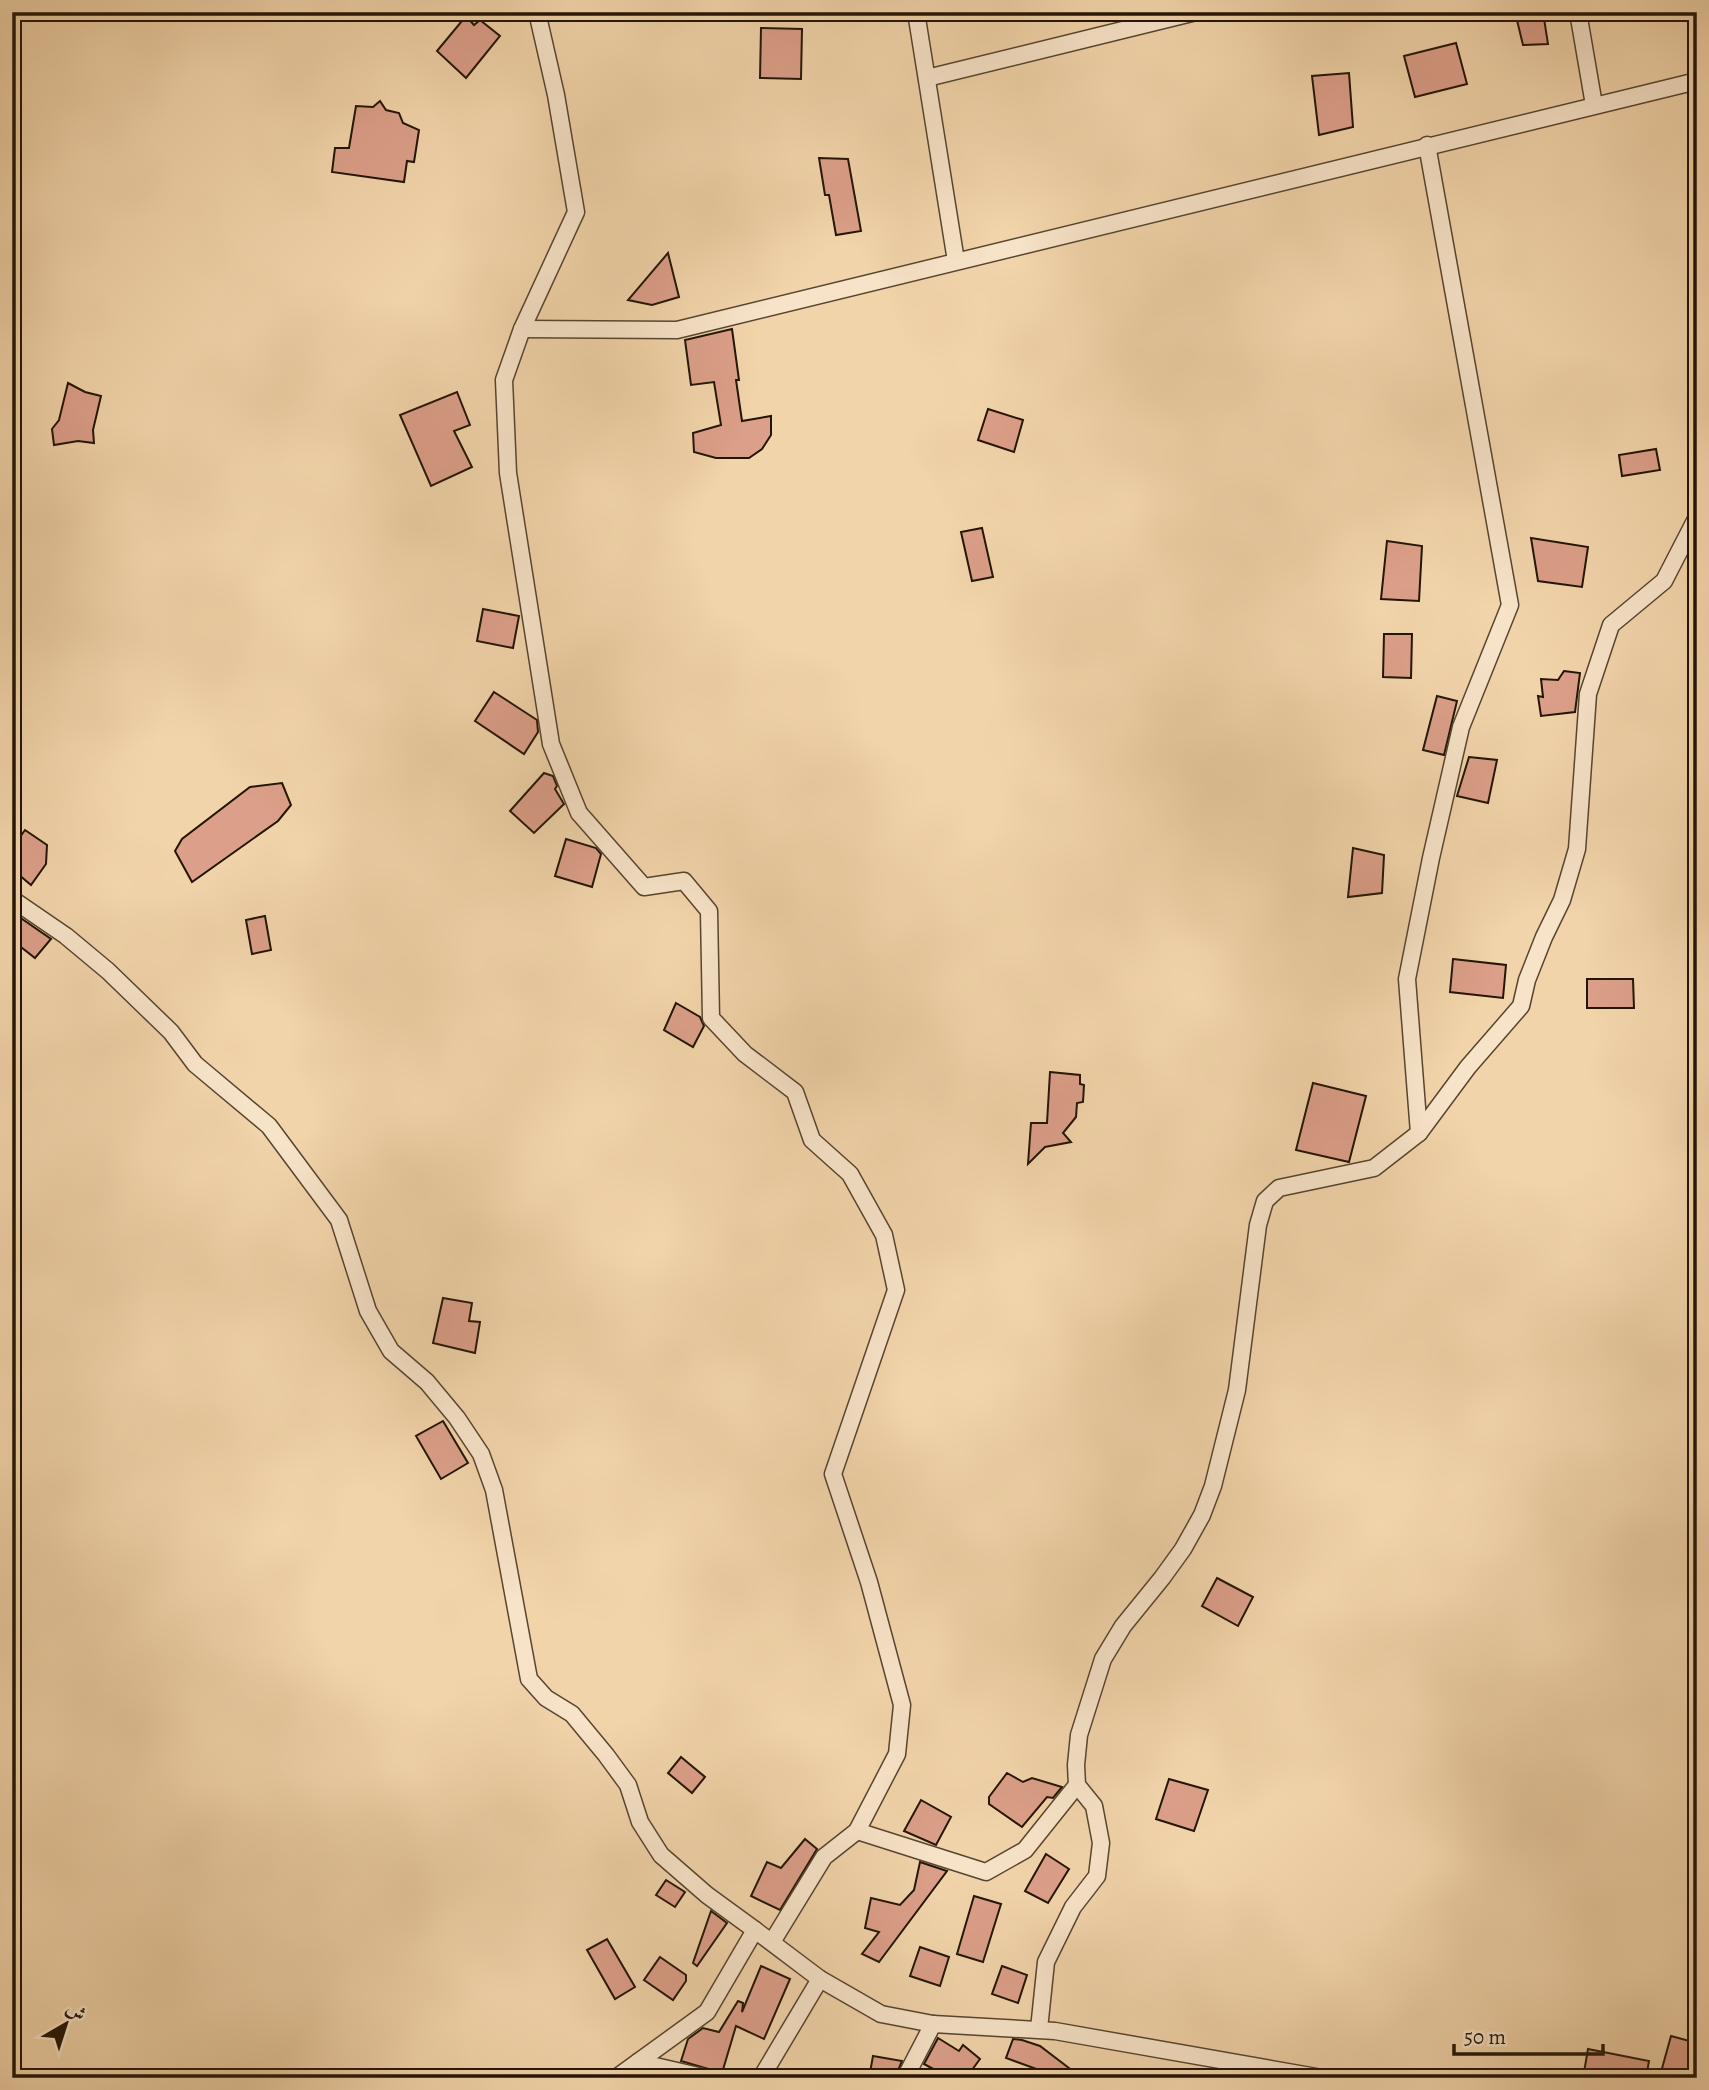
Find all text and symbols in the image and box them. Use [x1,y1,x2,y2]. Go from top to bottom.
north arrow [32,1988,102,2058]
text: ش [61,1996,92,2028]
scale bar [1454,2013,1602,2057]
text: 50 m [1464,2023,1506,2051]

